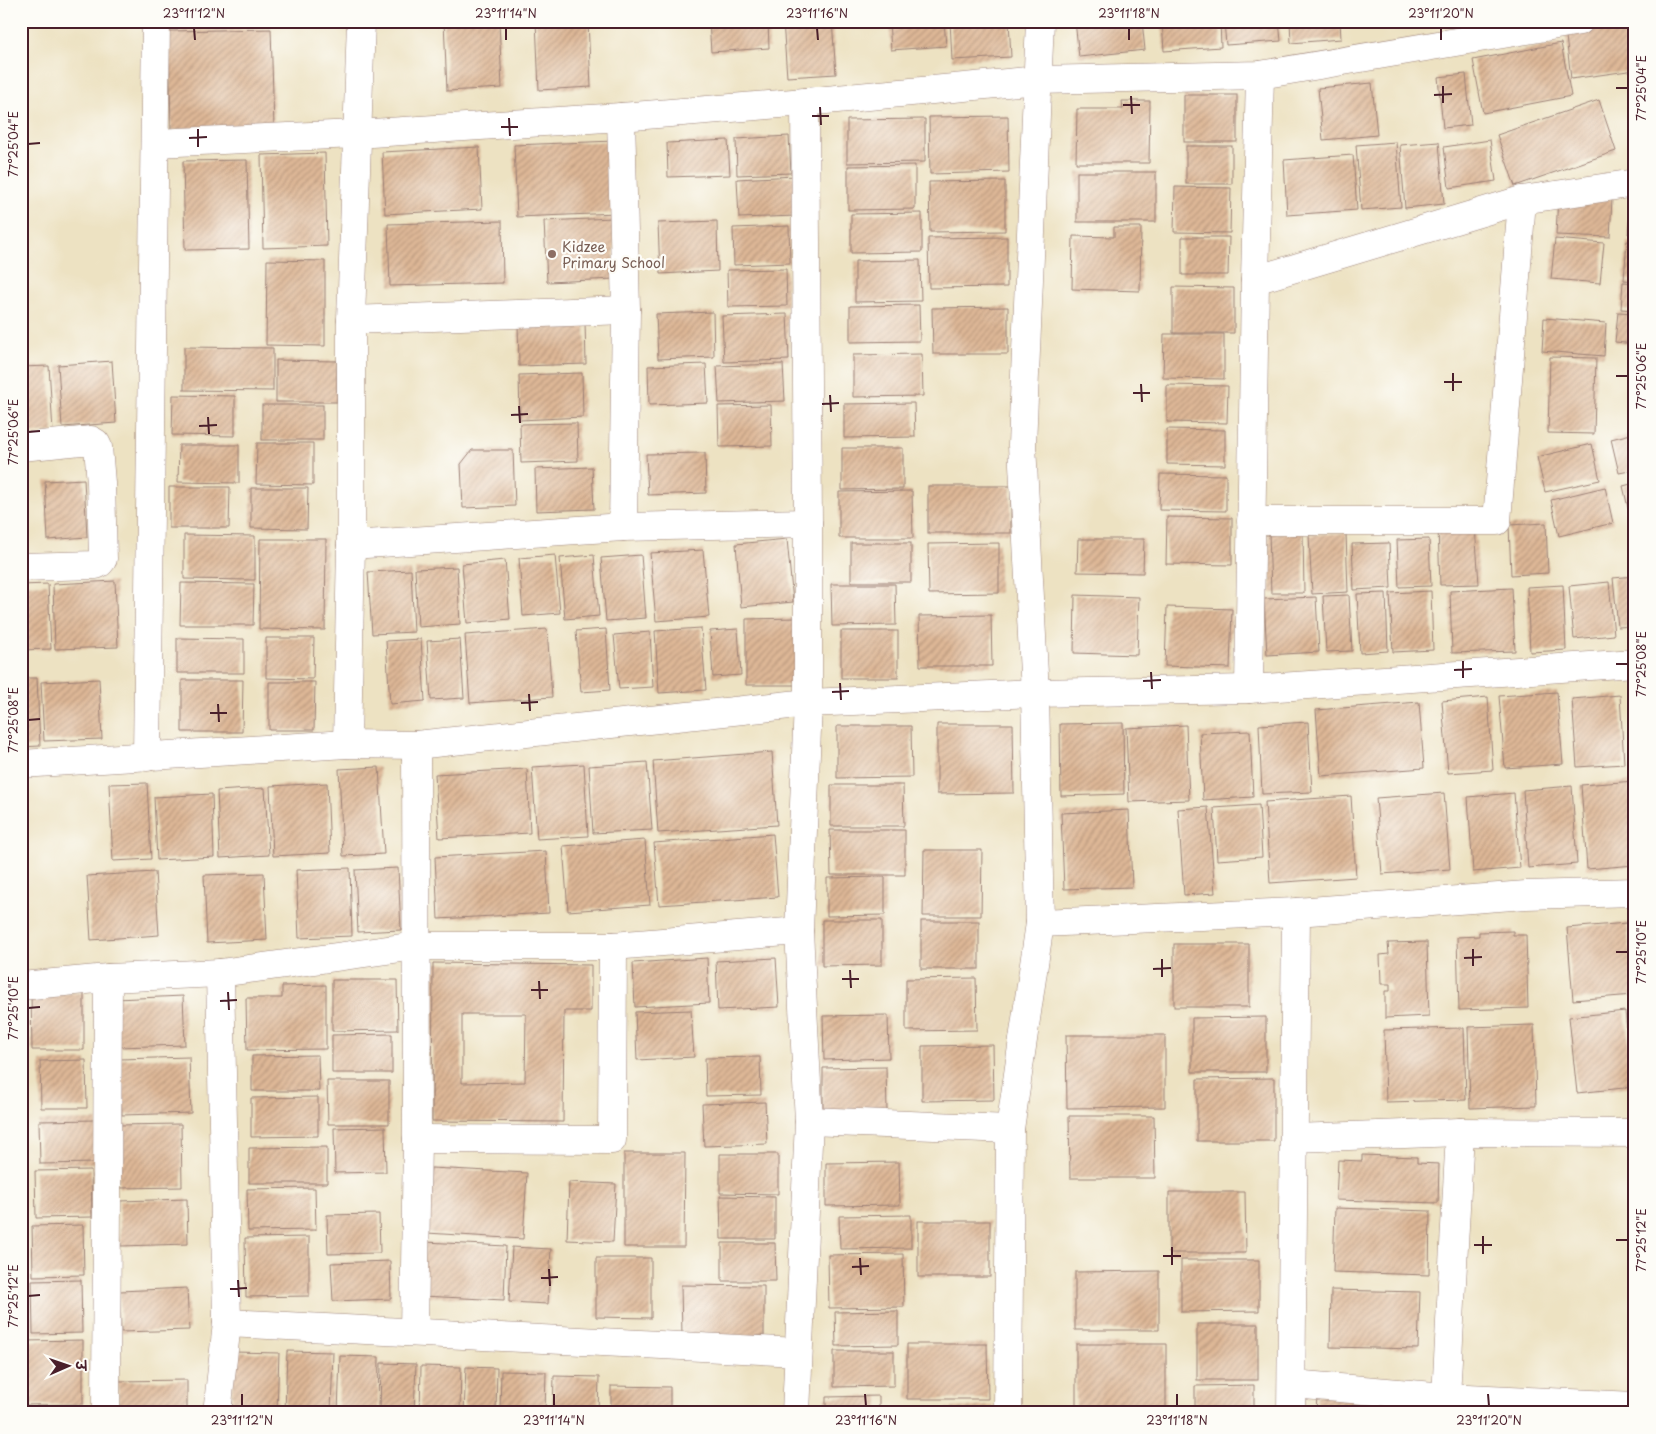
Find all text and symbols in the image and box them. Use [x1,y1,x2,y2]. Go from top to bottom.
text: 23°11'12"N [163,4,225,22]
text: 23°11'14"N [475,4,537,22]
text: 23°11'16"N [786,4,848,22]
text: 23°11'18"N [1098,4,1160,22]
text: 23°11'20"N [1408,4,1474,22]
text: 77°25'04"E [1632,55,1650,121]
text: 77°25'04"E [4,111,22,177]
place label: Kidzee Primary School [562,236,665,273]
marker: Kidzee Primary School [546,248,558,260]
text: 77°25'06"E [1632,343,1650,409]
text: 77°25'06"E [4,399,22,465]
text: 77°25'08"E [1632,631,1650,697]
text: 77°25'08"E [4,687,22,753]
text: 77°25'10"E [1632,920,1650,984]
text: 77°25'10"E [4,976,22,1040]
text: 77°25'12"E [1632,1208,1650,1272]
text: 77°25'12"E [4,1264,22,1328]
north arrow [42,1342,92,1392]
text: उ [71,1359,92,1372]
text: 23°11'12"N [211,1411,273,1429]
text: 23°11'14"N [523,1411,585,1429]
text: 23°11'16"N [835,1411,897,1429]
text: 23°11'18"N [1146,1411,1208,1429]
text: 23°11'20"N [1456,1411,1522,1429]

